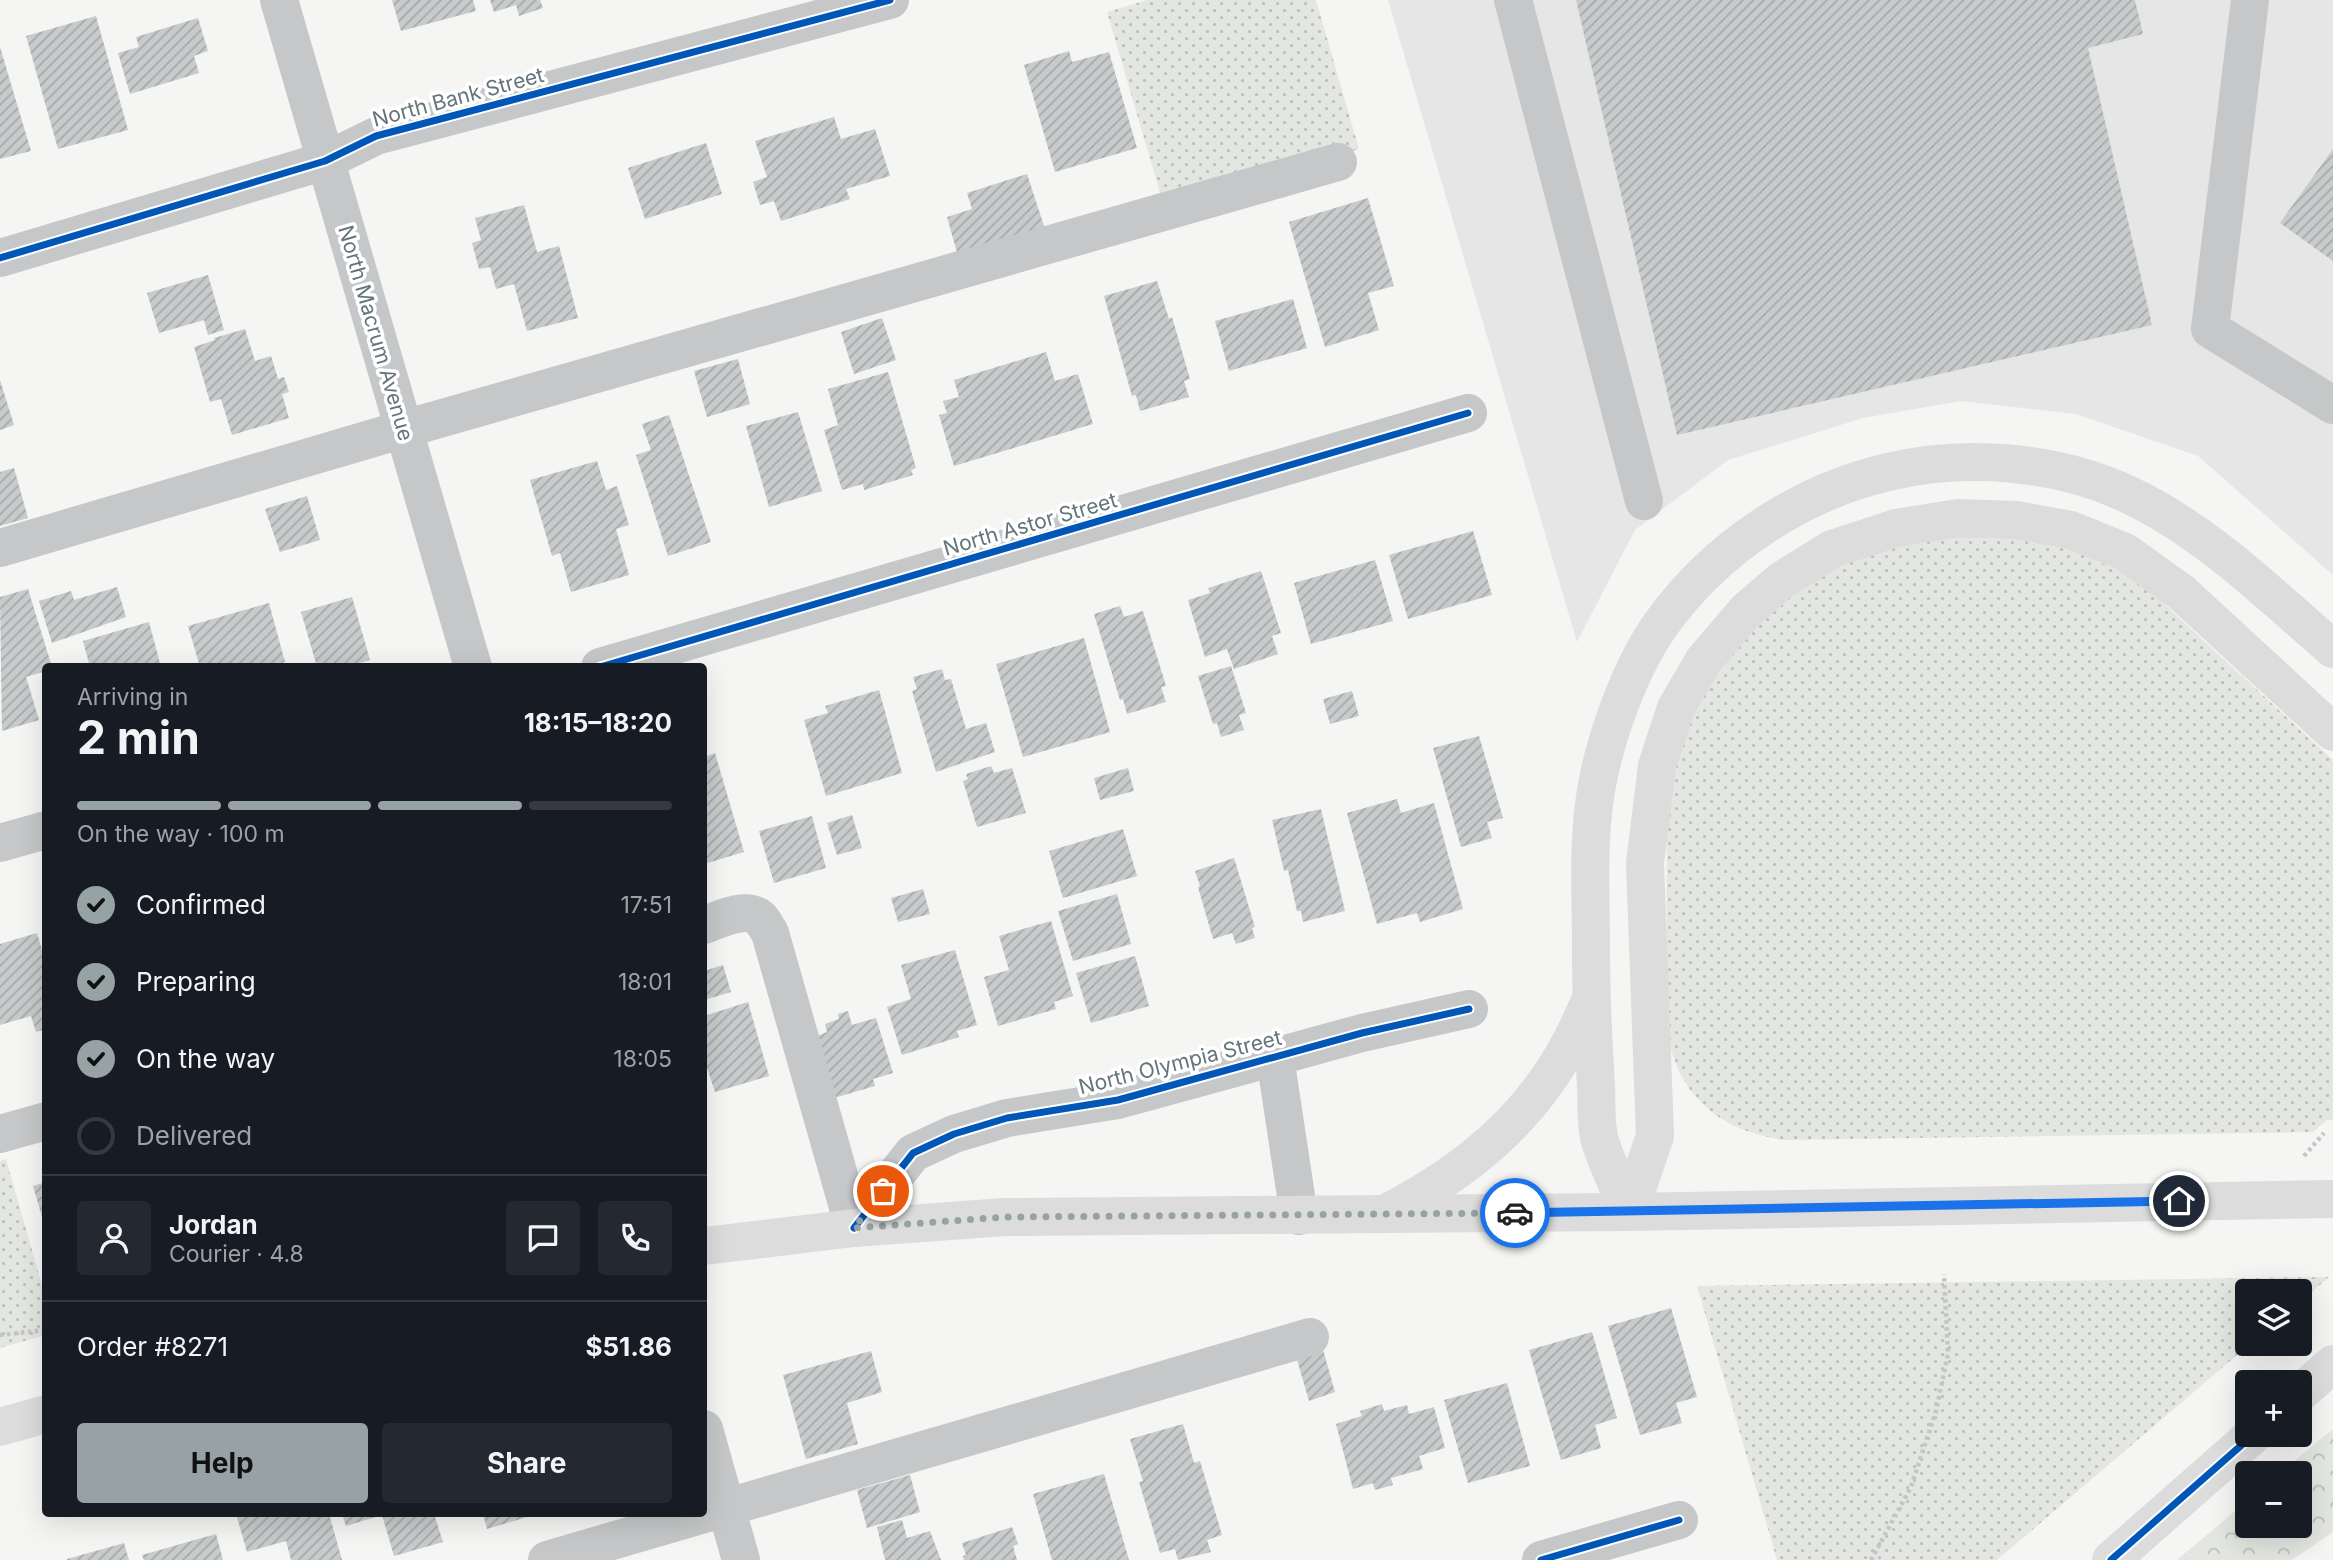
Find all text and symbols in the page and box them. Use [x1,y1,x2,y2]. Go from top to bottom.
street label: North Bank Street [370,62,547,132]
street label: North Macrum Avenue [333,222,419,444]
street label: North Astor Street [940,487,1120,561]
text: Arriving in [77,683,188,711]
text: 18:15–18:20 [524,707,672,738]
text: 2 min [77,709,200,765]
text: On the way · 100 m [77,820,285,848]
icon: check [77,886,115,924]
text: Confirmed [136,889,266,920]
text: 17:51 [620,891,672,919]
icon: check [77,963,115,1001]
text: Preparing [136,966,256,997]
text: 18:01 [618,968,672,996]
street label: North Olympia Street [1076,1025,1284,1099]
icon: check [77,1040,115,1078]
text: On the way [136,1043,275,1074]
text: 18:05 [613,1045,672,1073]
text: Delivered [136,1120,252,1151]
pin [853,1161,913,1221]
pin [2149,1171,2209,1231]
icon: bag [864,1172,902,1210]
courier [1480,1178,1550,1248]
icon: home [2160,1182,2198,1220]
icon: car [1496,1194,1534,1232]
button: person [77,1201,151,1275]
button: chat [506,1201,580,1275]
button: phone [598,1201,672,1275]
text: Jordan [169,1209,258,1240]
text: Courier · 4.8 [169,1240,304,1268]
map controls [2235,1279,2312,1538]
button: layers [2235,1279,2312,1356]
text: Order #8271 [77,1331,228,1362]
text: $51.86 [585,1331,672,1362]
button: + [2235,1370,2312,1447]
button: Help [77,1423,368,1503]
button: Share [382,1423,672,1503]
button: − [2235,1461,2312,1538]

